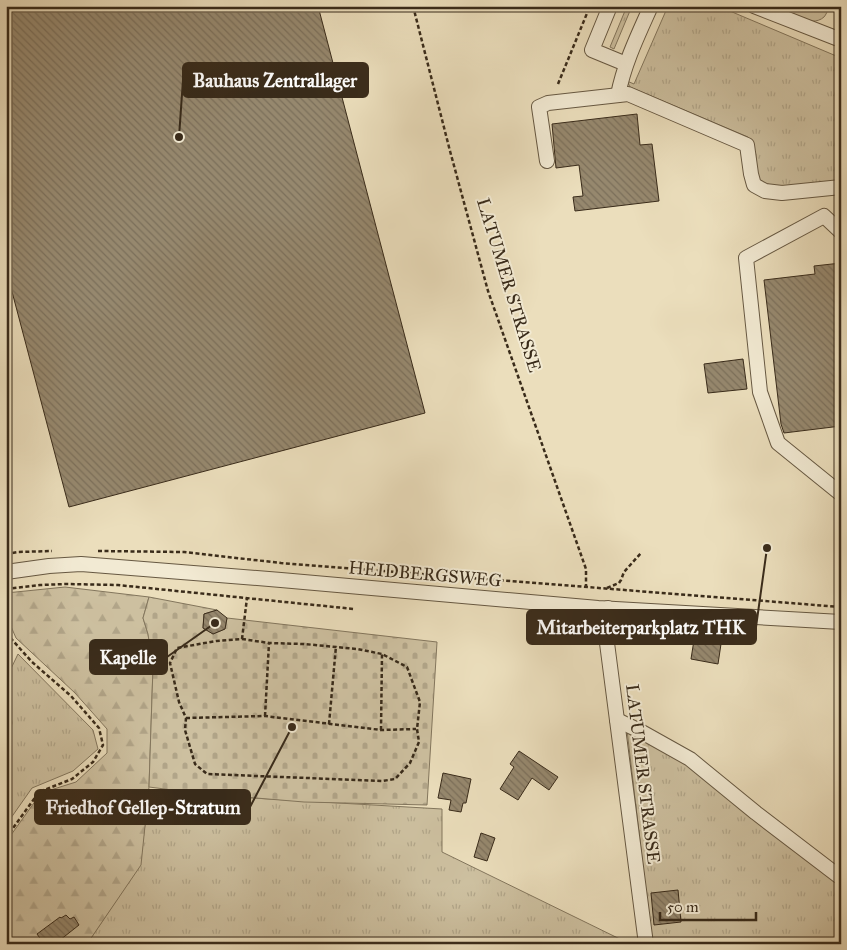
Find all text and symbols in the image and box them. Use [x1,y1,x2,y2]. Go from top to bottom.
callout: Bauhaus Zentrallager [183,63,368,97]
text: Bauhaus Zentrallager [193,69,358,93]
street label: LATUMER STRASSE [472,195,546,375]
street label: HEIDBERGSWEG [347,556,503,592]
callout: Mitarbeiterparkplatz THK [527,610,756,644]
text: Mitarbeiterparkplatz THK [536,616,747,640]
callout: Kapelle [90,640,167,674]
text: Kapelle [99,646,157,670]
street label: LATUMER STRASSE [621,683,665,865]
callout: Friedhof Gellep-Stratum [35,790,250,824]
text: Friedhof Gellep-Stratum [45,796,241,820]
scale bar [660,890,756,922]
text: 50 m [667,898,699,916]

